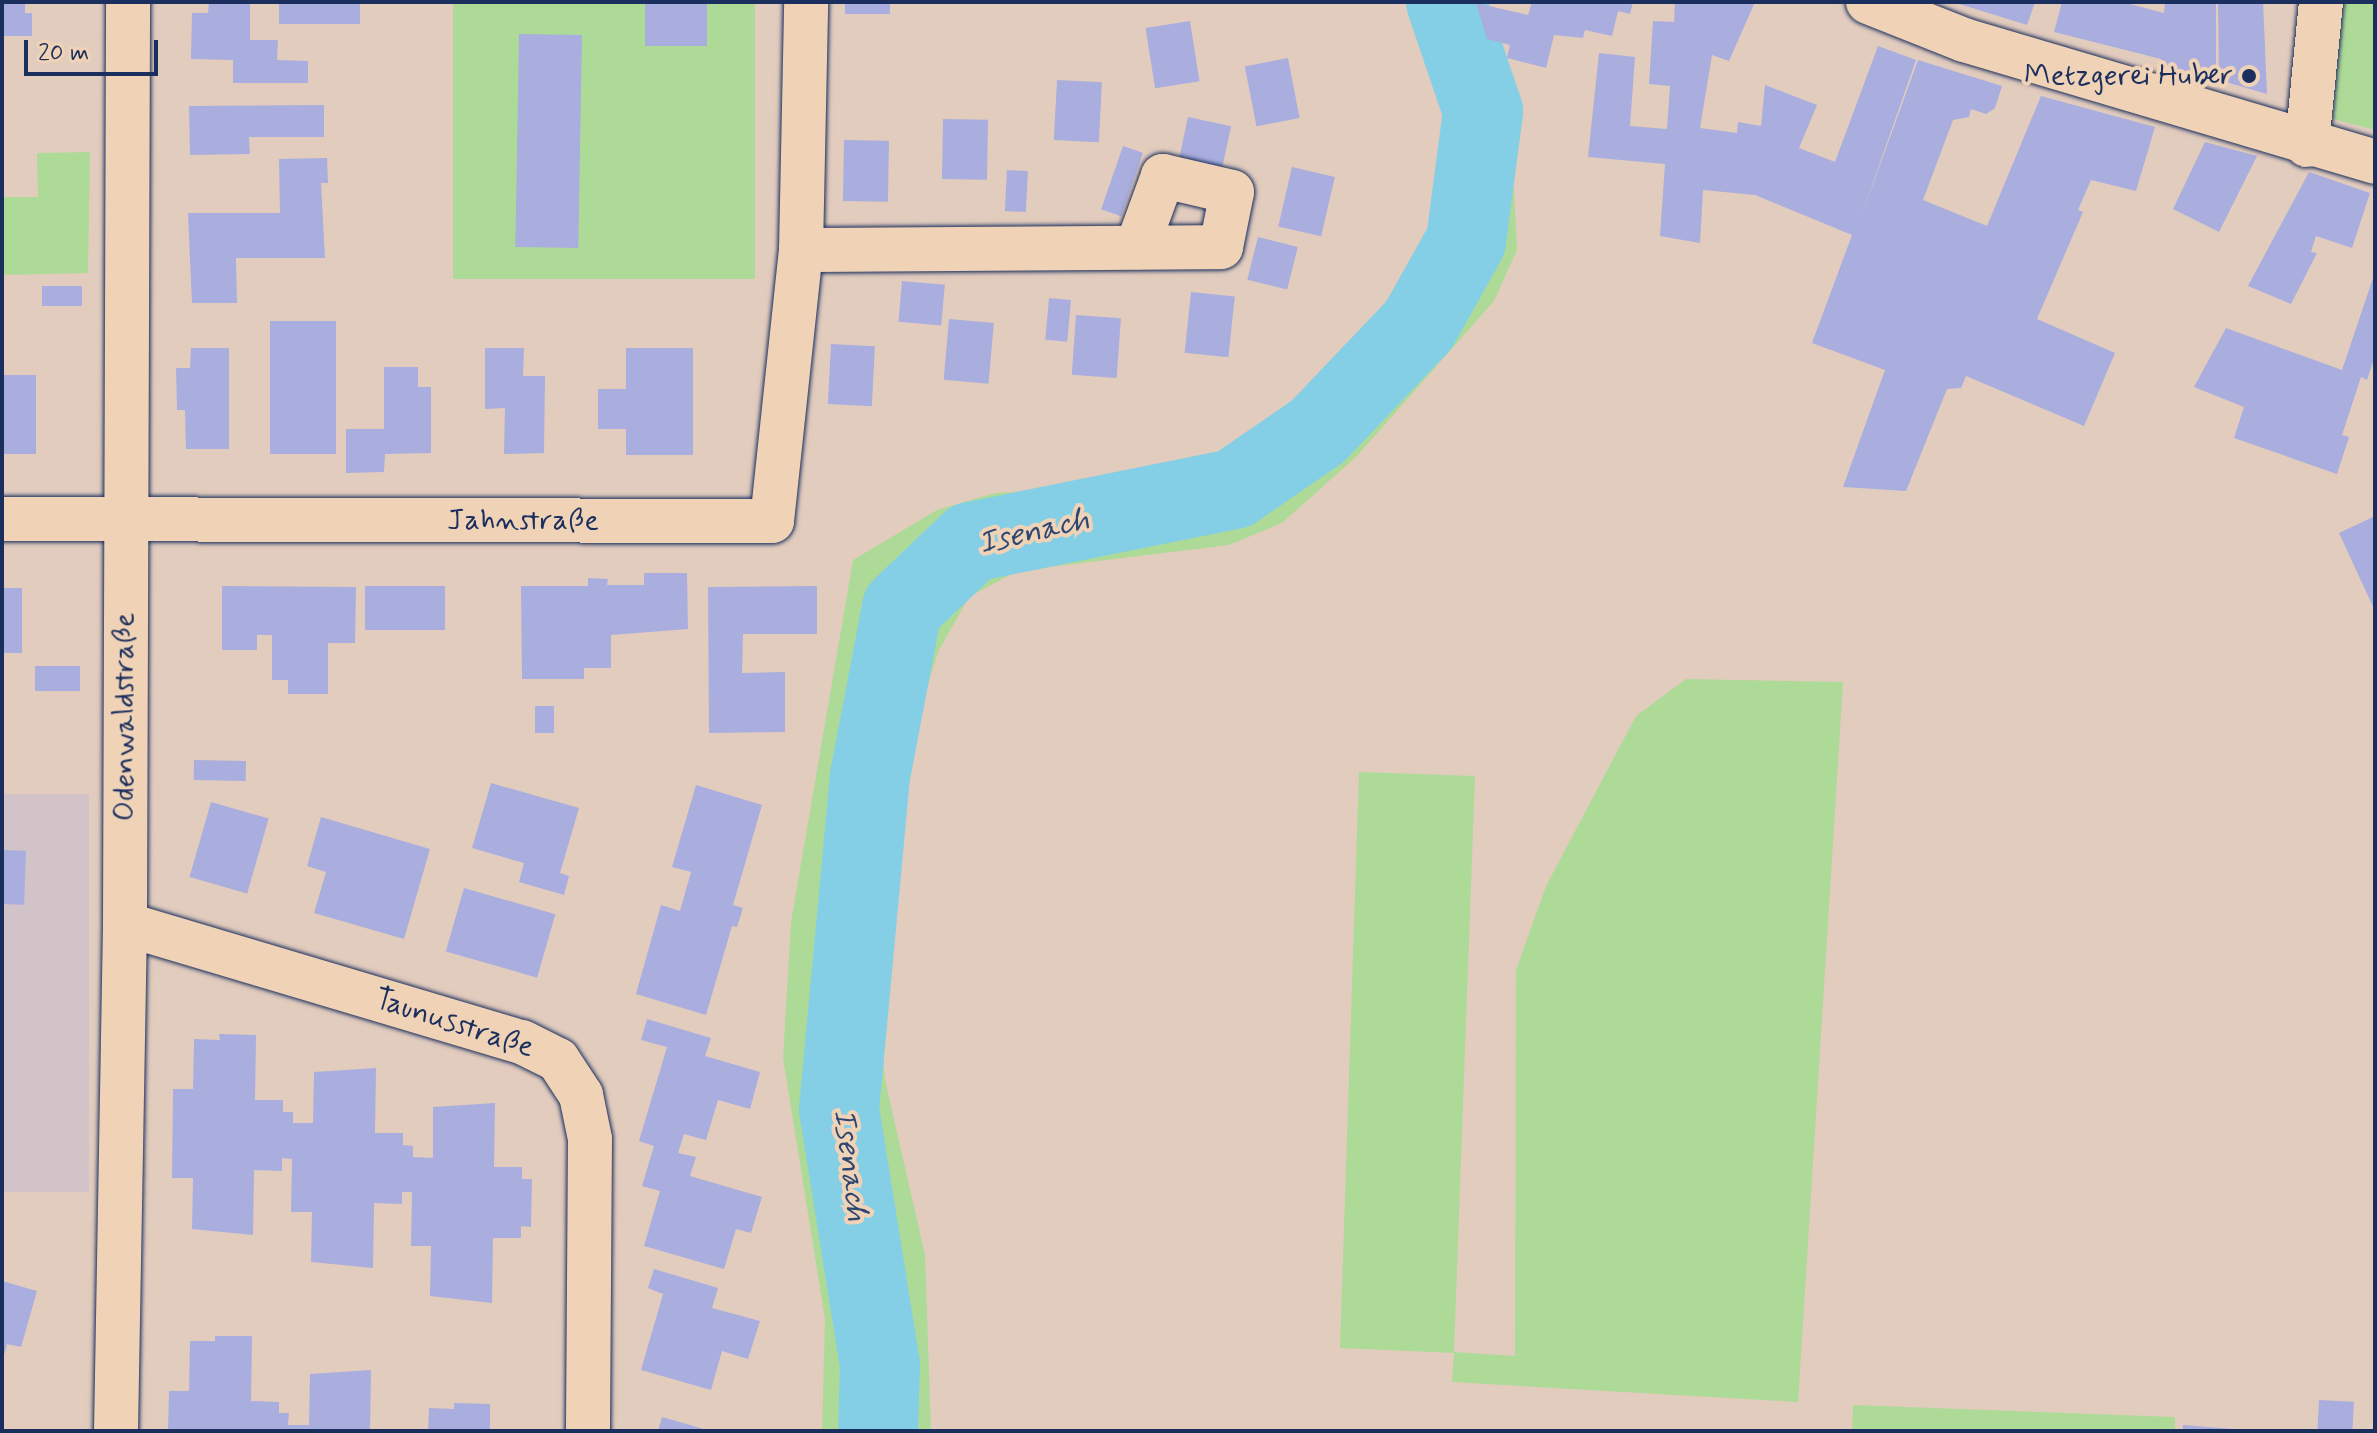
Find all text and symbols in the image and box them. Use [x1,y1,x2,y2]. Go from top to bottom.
scale bar [28,24,162,74]
text: 20 m [38,38,89,69]
place label: Metzgerei Huber [2024,58,2233,94]
marker: Metzgerei Huber [2240,67,2258,85]
water label: Isenach [975,501,1093,563]
street label: Jahnstraße [447,503,599,539]
street label: Odenwaldstraße [107,613,143,821]
street label: Taunusstraße [370,981,538,1067]
water label: Isenach [824,1107,876,1223]

